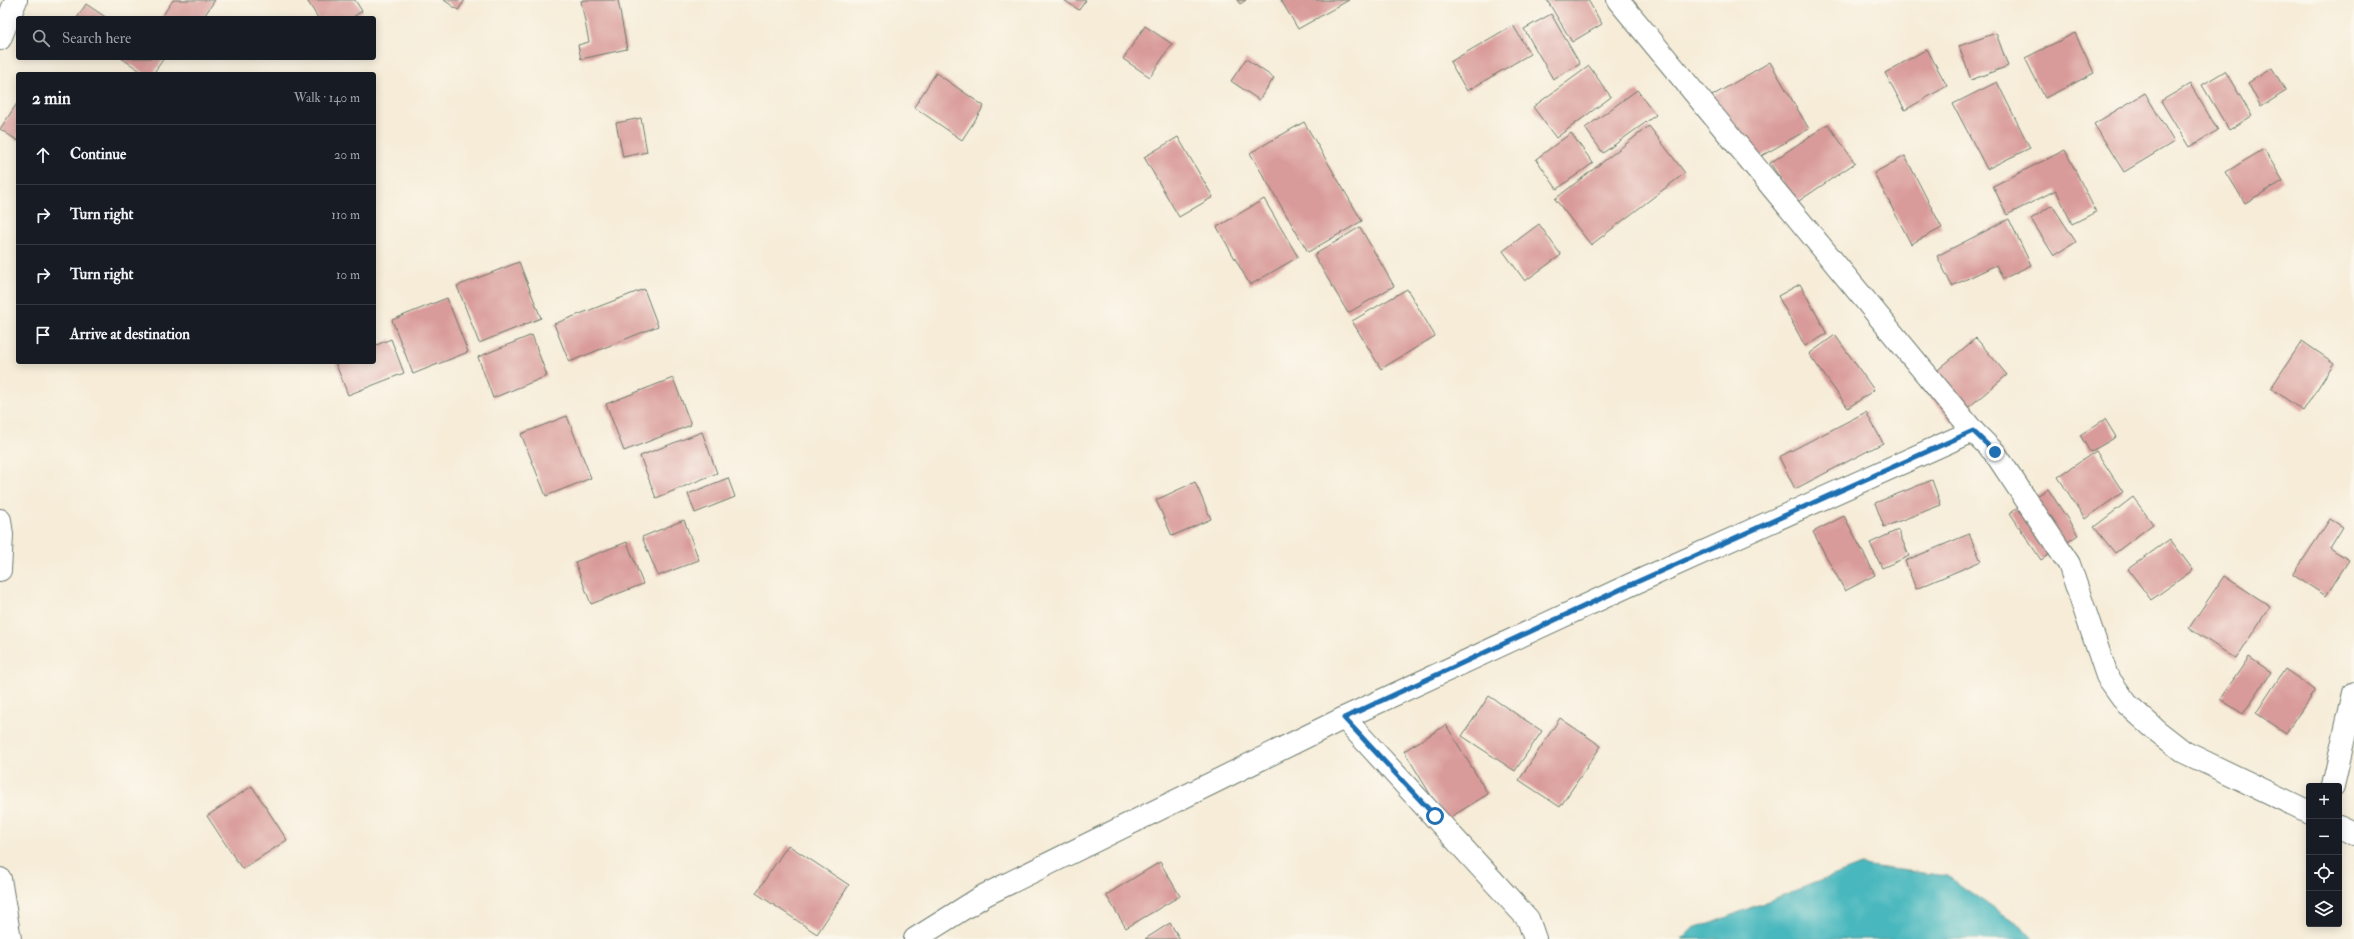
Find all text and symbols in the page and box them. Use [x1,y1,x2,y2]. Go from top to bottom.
search box [16,16,376,60]
icon: search [30,27,52,49]
text: Search here [62,29,131,48]
text: 2 min [32,88,71,109]
text: Walk · 140 m [294,90,360,106]
icon: ahead [32,144,54,166]
text: Continue [70,145,126,164]
text: 20 m [334,147,360,163]
icon: right [32,204,54,226]
text: Turn right [70,205,133,224]
text: 110 m [331,207,360,223]
icon: right [32,264,54,286]
text: Turn right [70,265,133,284]
text: 10 m [336,267,360,283]
icon: arrive [32,324,54,346]
text: Arrive at destination [70,325,190,344]
route end [1986,443,2004,461]
map controls [2306,783,2342,927]
button: + [2306,783,2342,819]
route start [1426,807,1444,825]
button: − [2306,819,2342,855]
button: locate [2306,855,2342,891]
button: layers [2306,891,2342,927]

